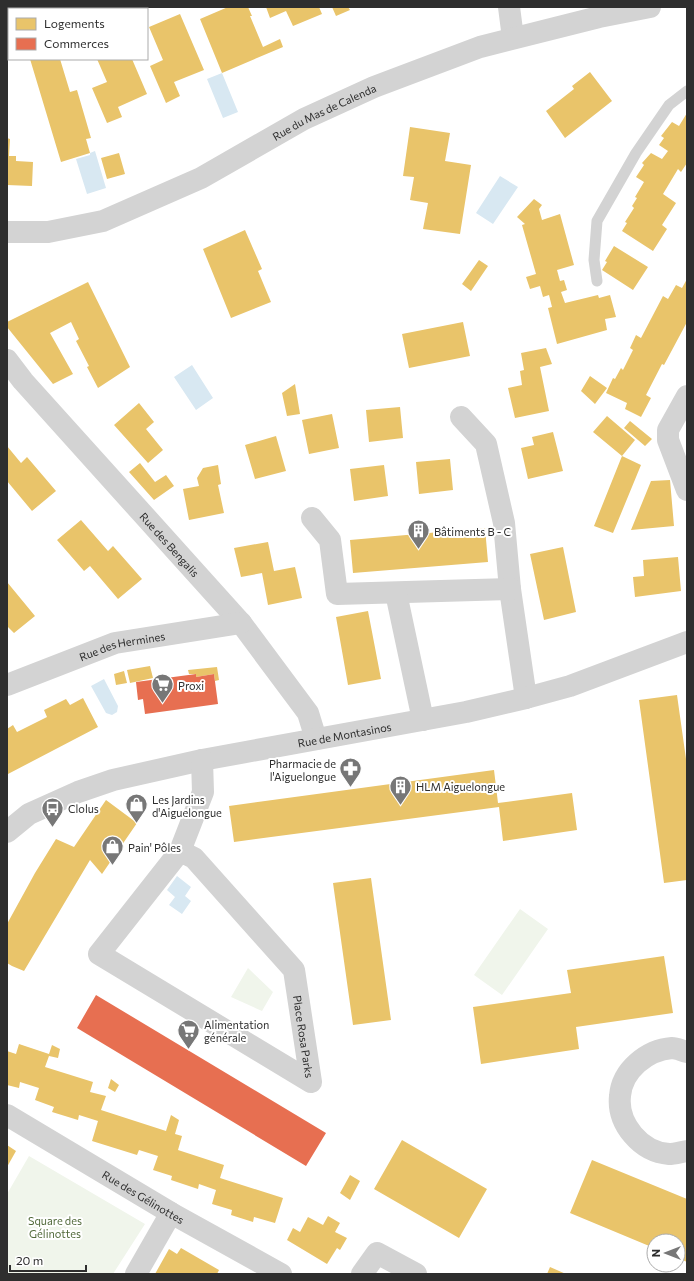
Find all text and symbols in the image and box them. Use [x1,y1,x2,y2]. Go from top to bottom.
legend [8,8,148,60]
text: Logements [44,16,105,30]
text: Commerces [44,36,109,50]
street label: Rue du Mas de Calenda [270,81,378,142]
street label: Rue des Bengalis [138,509,202,579]
building icon: Bâtiments B - C [406,518,432,551]
place label: Bâtiments B - C [434,525,511,538]
street label: Rue des Hermines [77,629,166,663]
supermarket icon: Proxi [150,672,176,705]
place label: Proxi [178,679,204,692]
street label: Rue de Montasinos [296,719,392,749]
pharmacy icon: Pharmacie de l'Aiguelongue [338,756,364,789]
place label: Pharmacie de l'Aiguelongue [269,757,336,783]
building icon: HLM Aiguelongue [388,773,414,806]
place label: HLM Aiguelongue [416,780,505,793]
shop icon: Les Jardins d'Aiguelongue [123,792,149,825]
place label: Les Jardins d'Aiguelongue [152,793,222,819]
bus stop icon: Clolus [40,795,66,828]
place label: Clolus [68,802,99,815]
shop icon: Pain' Pôles [100,834,126,867]
place label: Pain' Pôles [128,841,181,854]
street label: Place Rosa Parks [291,994,317,1079]
supermarket icon: Alimentation générale [176,1017,202,1050]
place label: Alimentation générale [204,1018,269,1044]
street label: Rue des Gélinottes [100,1167,187,1226]
park label: Square des Gélinottes [28,1214,82,1240]
north arrow [646,1233,686,1273]
scale bar [10,1247,86,1273]
text: N [649,1249,662,1257]
text: 20 m [16,1253,43,1267]

